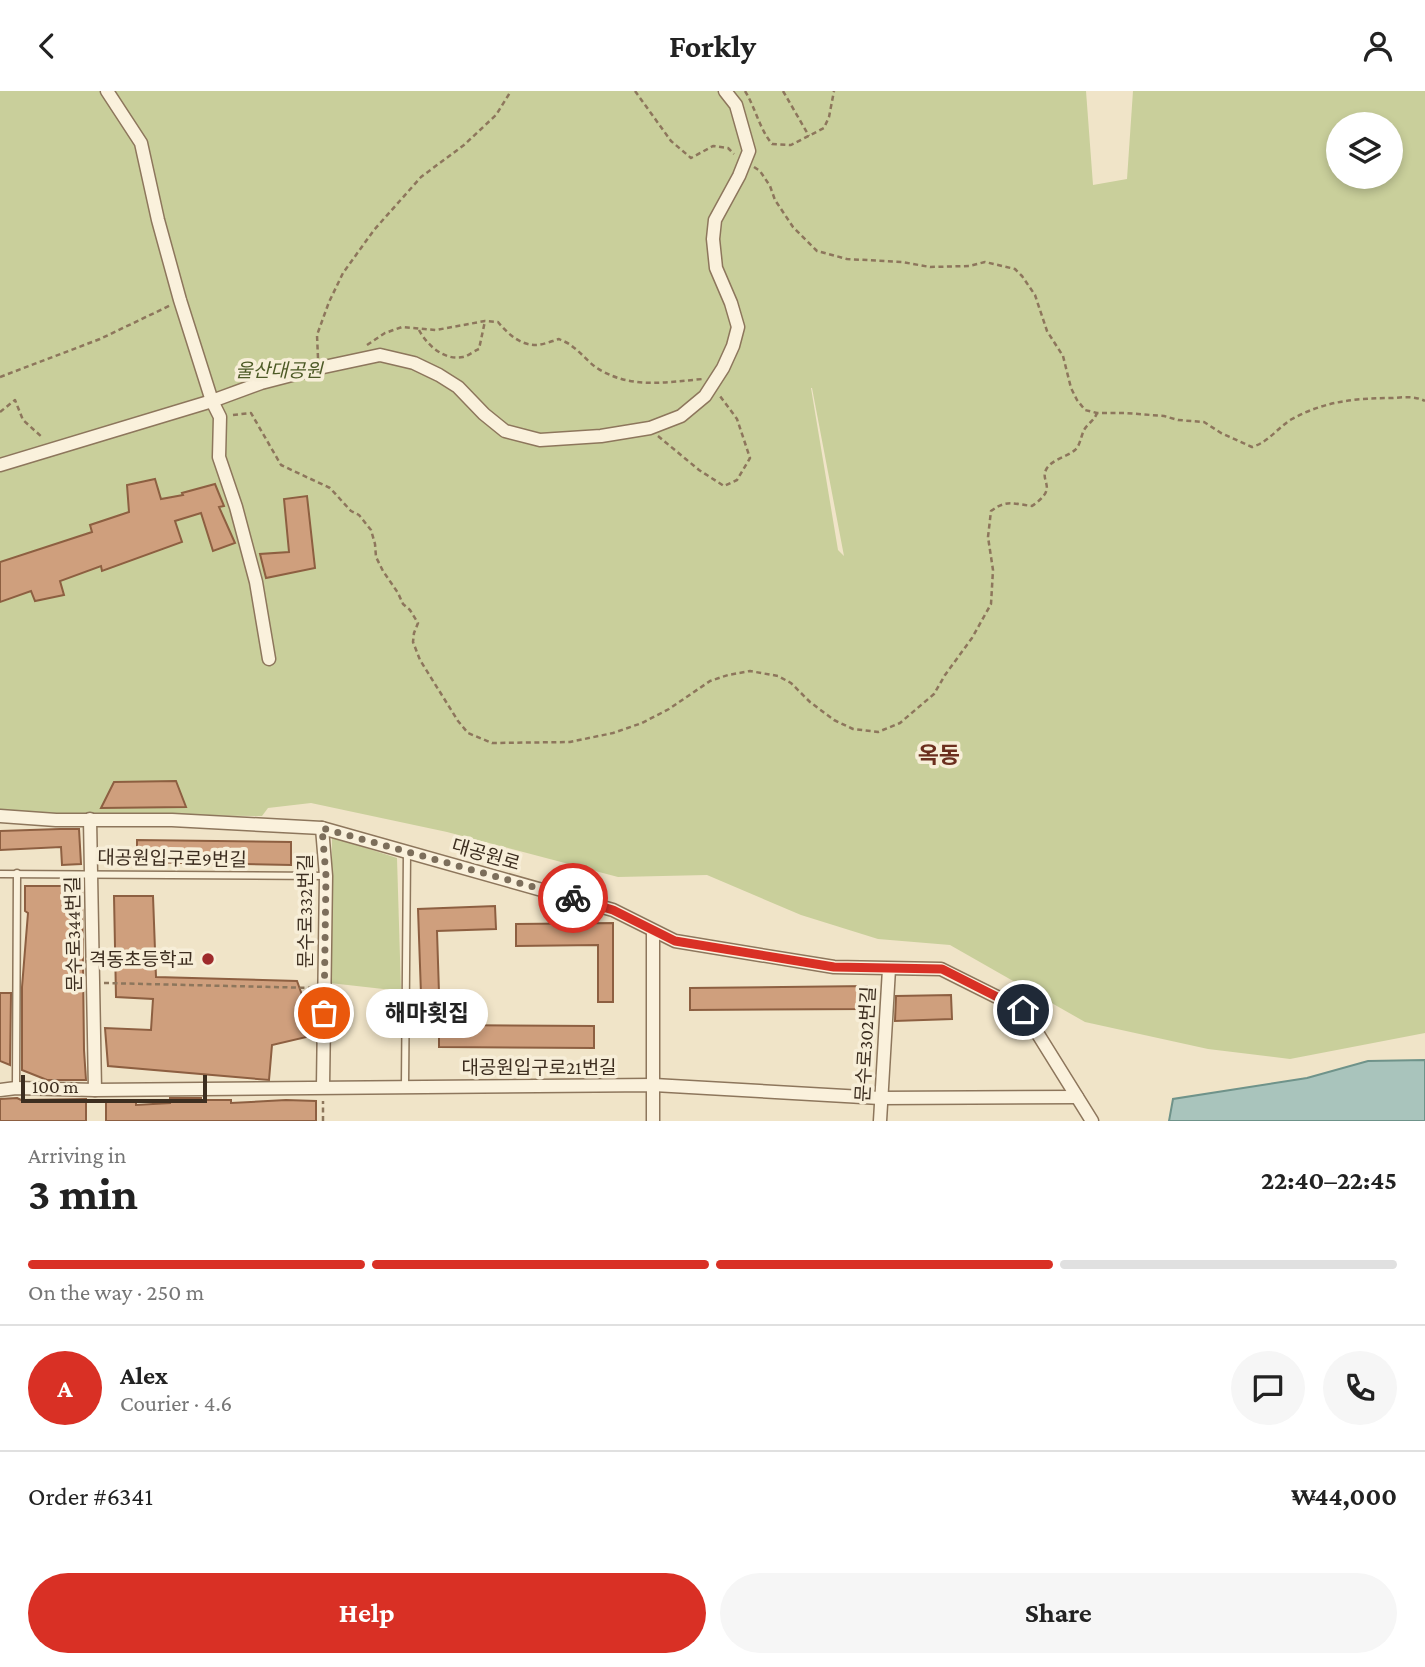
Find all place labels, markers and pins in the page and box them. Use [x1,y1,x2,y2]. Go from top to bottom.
place label: 격동초등학교 [89,949,194,970]
marker: 격동초등학교 [200,951,216,967]
pin [993,980,1053,1040]
pin [294,983,354,1043]
callout: 해마횟집 [366,989,488,1037]

